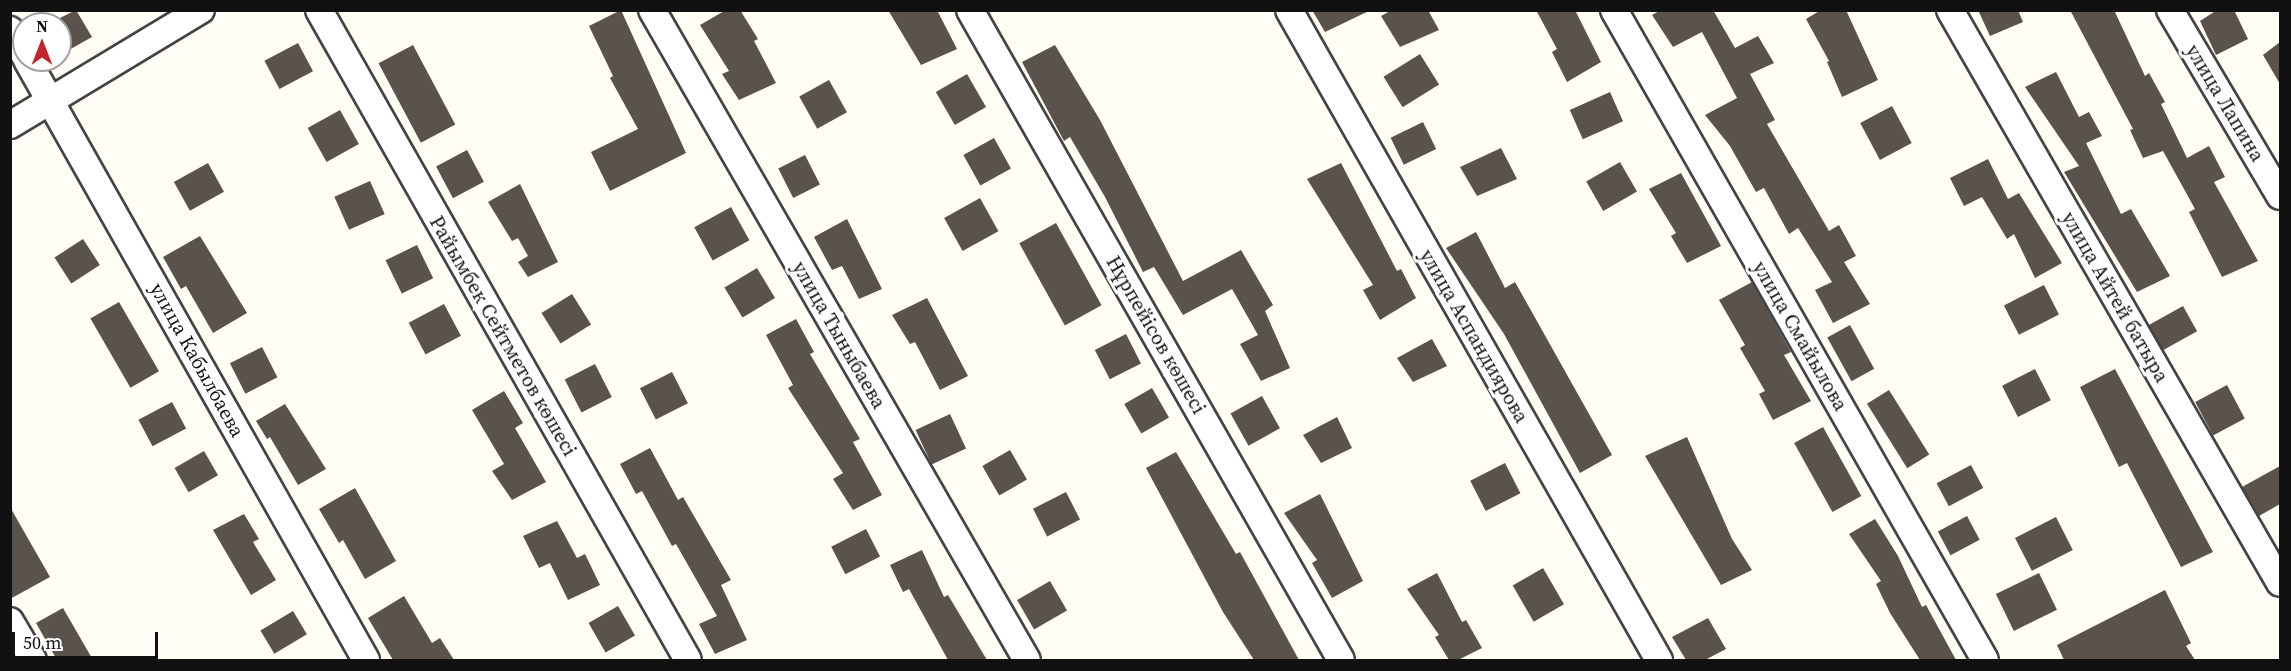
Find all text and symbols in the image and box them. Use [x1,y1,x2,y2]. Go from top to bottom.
north arrow [12,12,72,72]
text: N [36,15,48,37]
street label: улица Лапина [2181,40,2269,166]
street label: улица Айтей батыра [2056,207,2174,387]
street label: Райымбек Сейтметов көшесі [424,212,582,460]
street label: улица Аспандиярова [1414,245,1534,427]
street label: Нұрпейісов көшесі [1101,252,1211,418]
street label: улица Тыныбаева [787,257,891,413]
street label: улица Смайылова [1747,257,1853,415]
street label: улица Кабылбаева [145,279,249,441]
scale bar [15,620,160,658]
text: 50 m [23,630,61,655]

